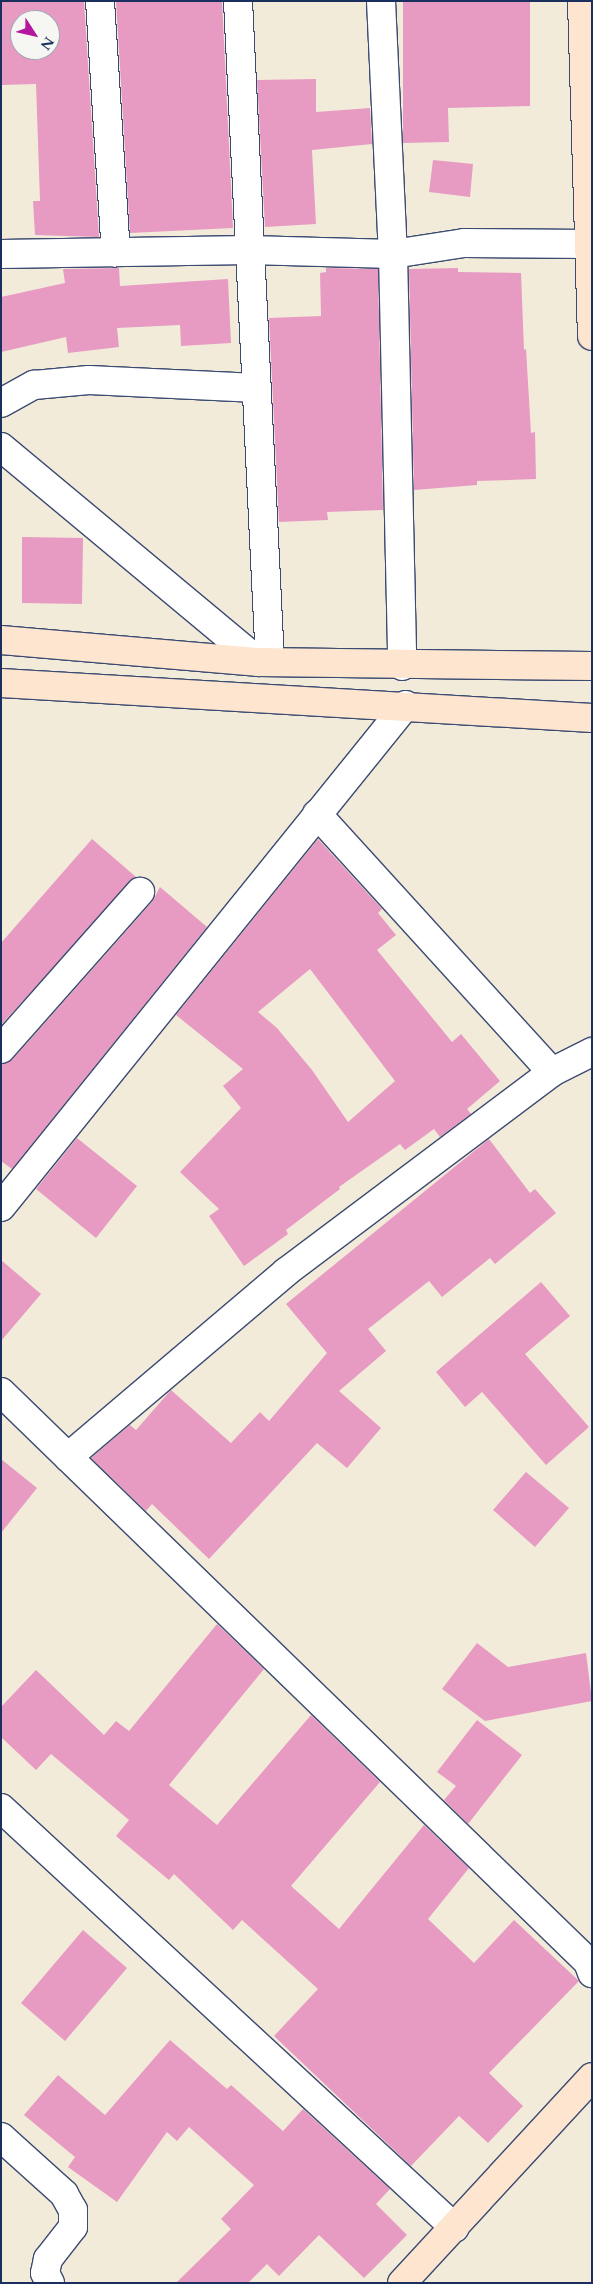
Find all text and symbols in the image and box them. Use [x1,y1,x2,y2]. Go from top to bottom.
north arrow [10,10,60,60]
text: N [36,33,58,54]

